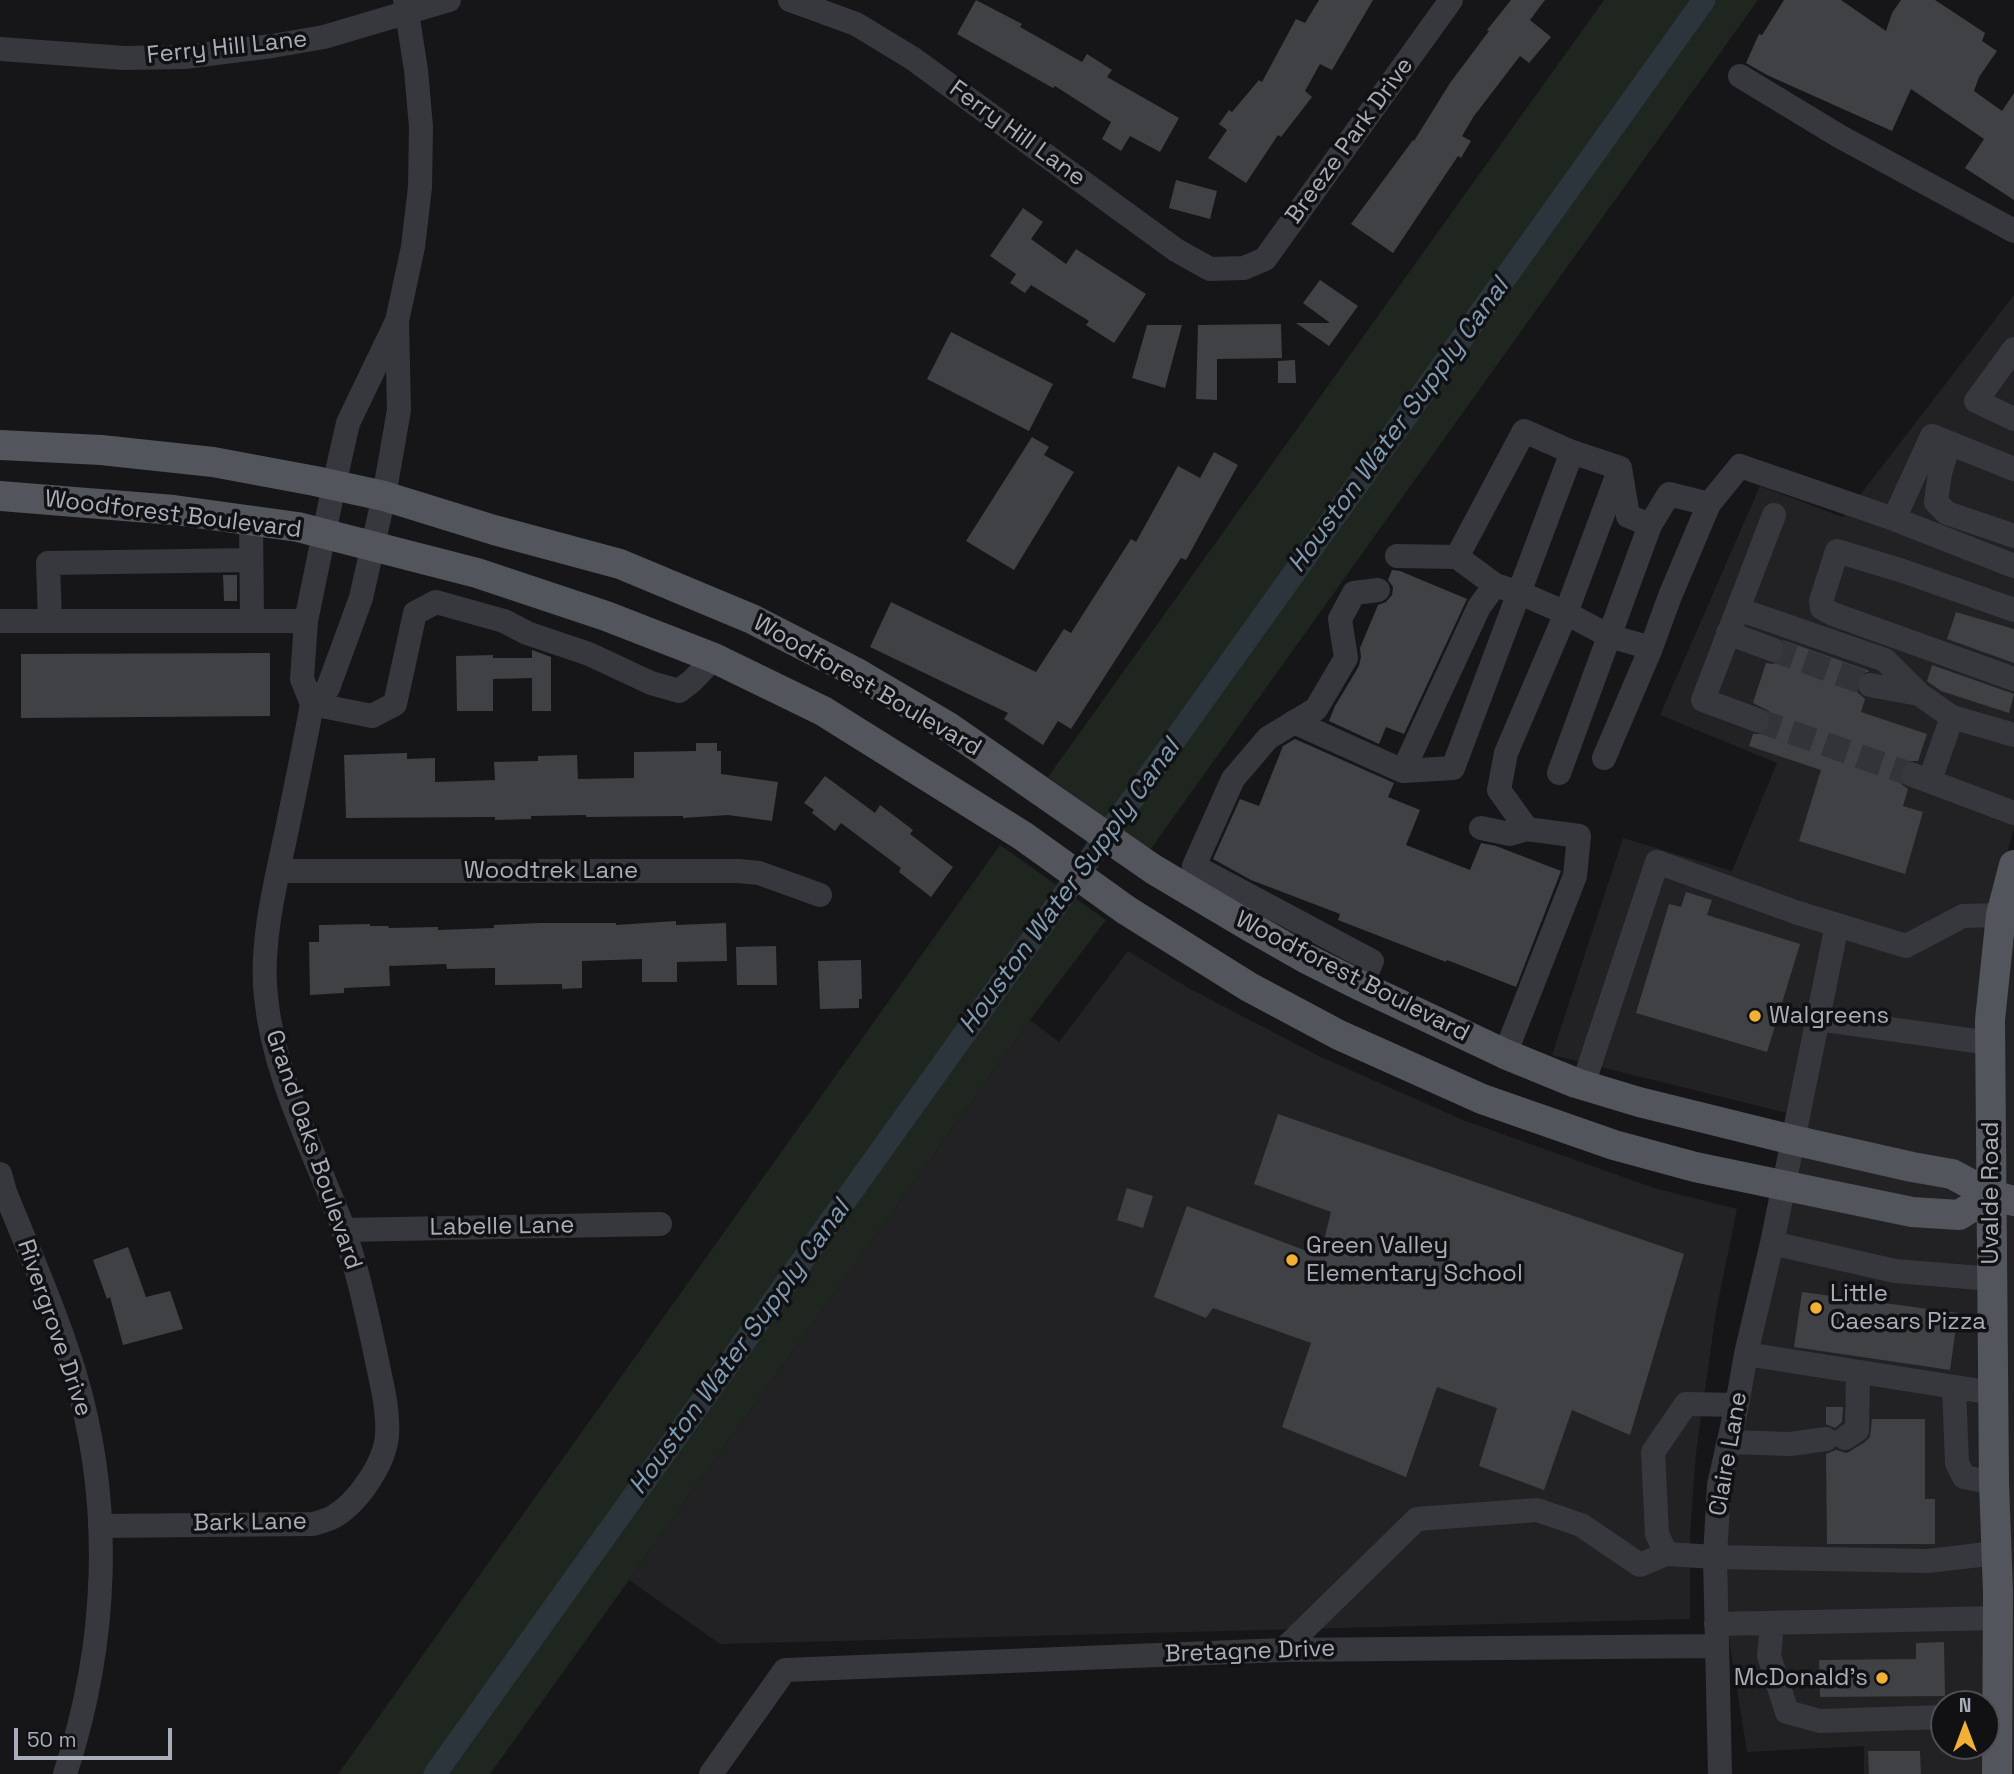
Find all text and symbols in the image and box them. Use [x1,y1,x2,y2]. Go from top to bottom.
street label: Ferry Hill Lane [145,25,309,71]
street label: Breeze Park Drive [1280,52,1420,230]
street label: Ferry Hill Lane [943,75,1091,193]
water label: Houston Water Supply Canal [1282,273,1516,579]
street label: Woodforest Boulevard [43,485,303,545]
street label: Woodforest Boulevard [748,609,986,763]
water label: Houston Water Supply Canal [953,734,1187,1040]
street label: Woodtrek Lane [464,857,638,885]
street label: Woodforest Boulevard [1230,905,1474,1049]
place label: Walgreens [1769,1002,1889,1030]
marker: Walgreens [1747,1008,1763,1024]
street label: Grand Oaks Boulevard [258,1026,368,1274]
street label: Uvalde Road [1977,1122,2005,1264]
water label: Houston Water Supply Canal [623,1195,857,1501]
street label: Labelle Lane [429,1211,575,1243]
place label: Green Valley Elementary School [1306,1232,1523,1288]
street label: Rivergrove Drive [10,1236,98,1420]
marker: Green Valley Elementary School [1284,1252,1300,1268]
place label: Little Caesars Pizza [1830,1280,1986,1336]
marker: Little Caesars Pizza [1808,1300,1824,1316]
street label: Claire Lane [1704,1390,1754,1518]
street label: Bark Lane [193,1508,307,1538]
street label: Bretagne Drive [1164,1635,1336,1669]
place label: McDonald's [1734,1664,1868,1692]
marker: McDonald's [1874,1670,1890,1686]
north arrow [1930,1690,2000,1760]
text: N [1959,1693,1971,1718]
scale bar [18,1714,175,1758]
text: 50 m [27,1726,77,1753]

